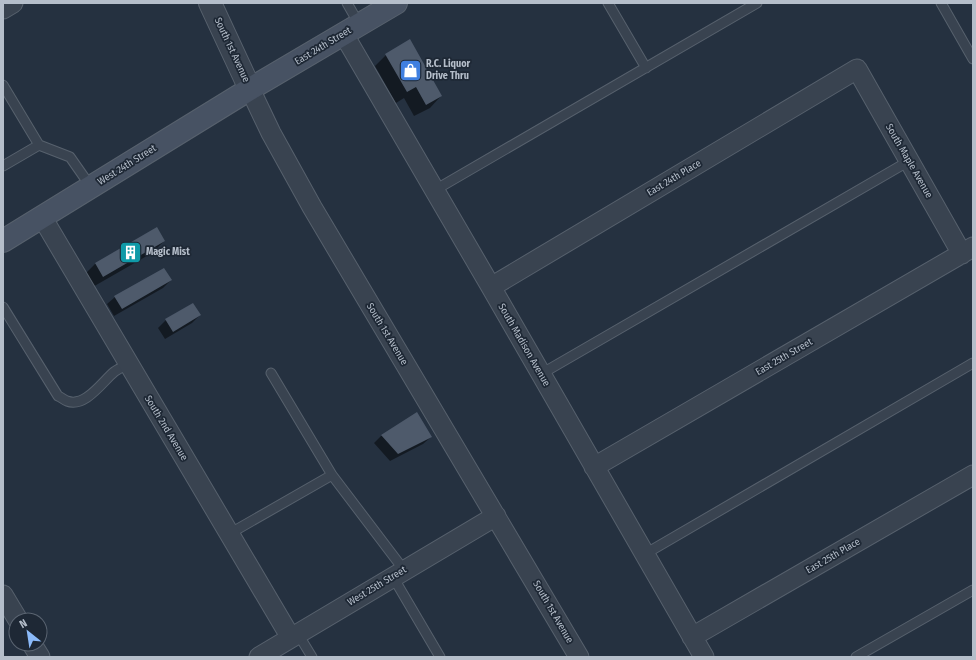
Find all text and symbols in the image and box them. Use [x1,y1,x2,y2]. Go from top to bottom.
street label: South 1st Avenue [212,16,252,84]
street label: East 24th Street [293,24,354,68]
shop icon: R.C. Liquor Drive Thru [398,57,424,83]
place label: R.C. Liquor Drive Thru [426,58,471,82]
street label: South Maple Avenue [883,122,935,200]
street label: West 24th Street [96,142,159,188]
street label: East 24th Place [645,157,703,199]
building icon: Magic Mist [117,239,143,265]
place label: Magic Mist [146,246,190,258]
street label: South 1st Avenue [364,301,410,367]
street label: South Madison Avenue [495,302,553,389]
street label: East 25th Street [753,336,815,378]
street label: South 2nd Avenue [142,393,190,463]
street label: East 25th Place [804,536,862,576]
street label: West 25th Street [345,563,409,608]
street label: South 1st Avenue [530,579,576,645]
north arrow [8,612,48,652]
text: N [17,616,29,631]

